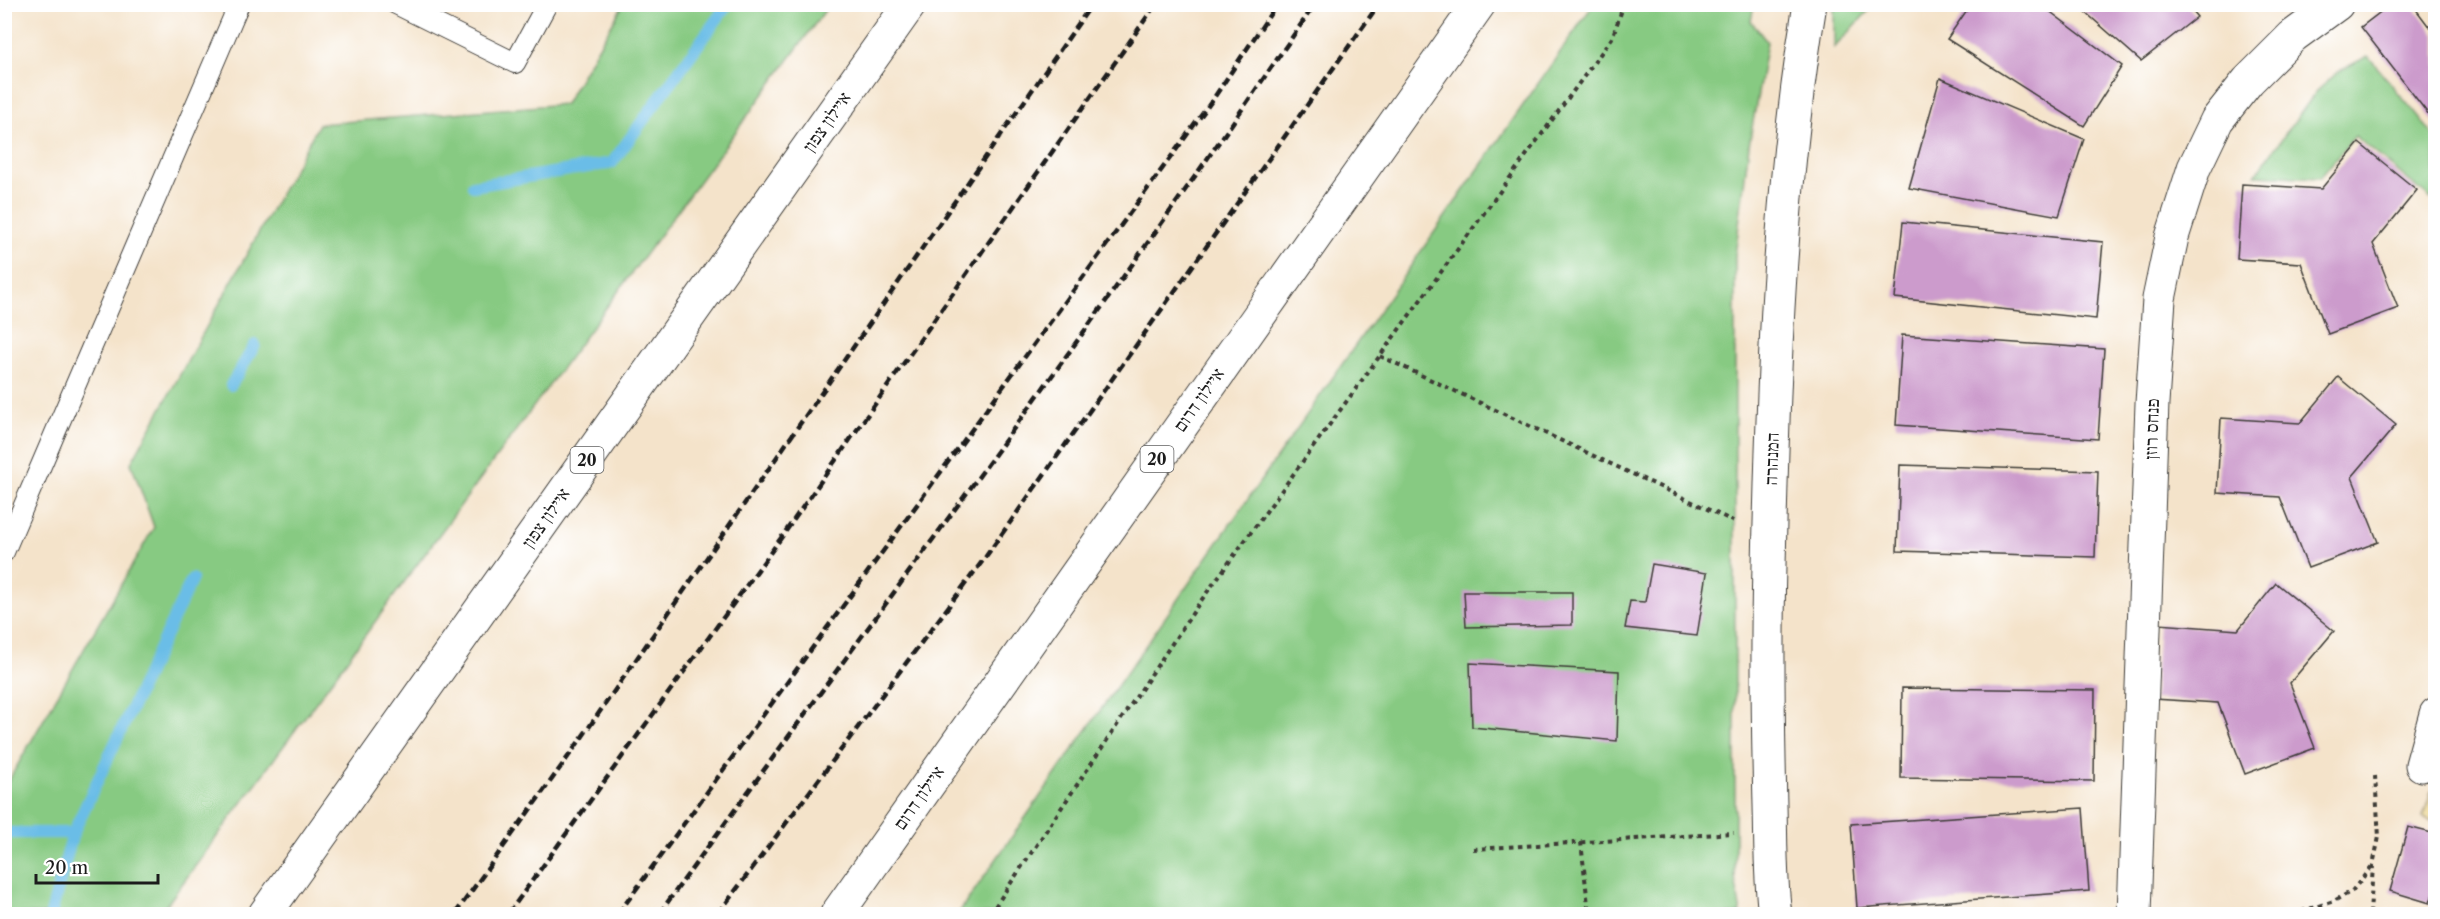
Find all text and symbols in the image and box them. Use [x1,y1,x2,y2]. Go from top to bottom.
street label: איילון צפון [798,88,856,156]
street label: איילון דרום [1169,364,1229,436]
street label: פנחס רוזן [2140,398,2164,460]
street label: המנהרה [1760,432,1784,486]
road number: 20 [1140,446,1174,472]
road number: 20 [570,447,604,473]
street label: איילון צפון [517,484,575,552]
street label: איילון דרום [889,762,949,834]
scale bar [36,847,158,885]
text: 20 m [45,857,89,879]

